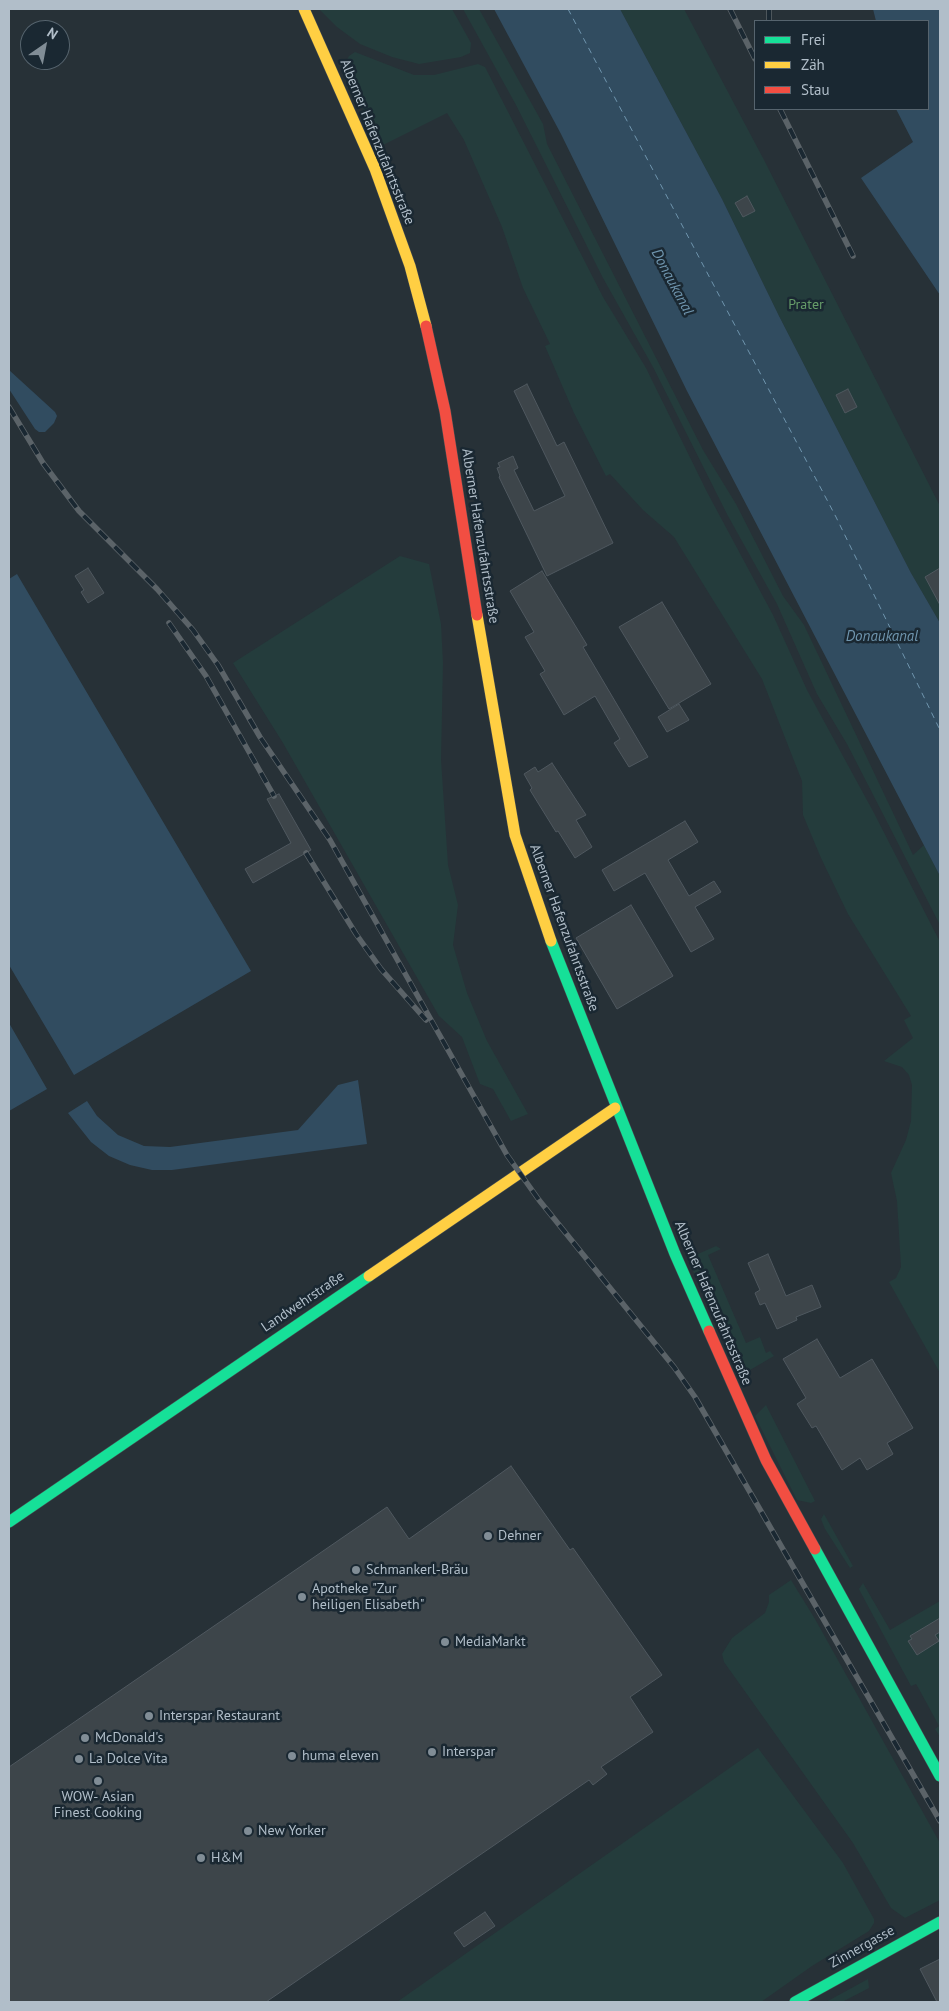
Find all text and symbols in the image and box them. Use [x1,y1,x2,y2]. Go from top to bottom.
north arrow [20,20,70,70]
legend [754,20,929,110]
text: N [44,23,61,43]
text: Frei [801,30,826,49]
text: Zäh [801,55,825,74]
street label: Alberner Hafenzufahrtsstraße [336,57,418,227]
text: Stau [801,80,830,99]
water label: Donaukanal [647,246,697,318]
park label: Prater [788,297,824,313]
street label: Alberner Hafenzufahrtsstraße [458,447,502,625]
water label: Donaukanal [846,628,918,646]
street label: Alberner Hafenzufahrtsstraße [526,842,602,1014]
street label: Alberner Hafenzufahrtsstraße [671,1218,755,1388]
street label: Landwehrstraße [258,1268,348,1336]
place label: Dehner [498,1528,541,1544]
marker: Dehner [482,1530,494,1542]
place label: Schmankerl-Bräu [366,1562,468,1578]
marker: Schmankerl-Bräu [350,1564,362,1576]
place label: Apotheke "Zur heiligen Elisabeth" [312,1581,424,1614]
marker: Apotheke "Zur heiligen Elisabeth" [296,1591,308,1603]
place label: MediaMarkt [455,1634,526,1650]
marker: MediaMarkt [439,1636,451,1648]
place label: Interspar Restaurant [159,1708,280,1724]
marker: Interspar Restaurant [143,1710,155,1722]
place label: McDonald's [95,1730,163,1746]
marker: McDonald's [79,1732,91,1744]
place label: Interspar [442,1744,495,1760]
marker: Interspar [426,1746,438,1758]
place label: huma eleven [302,1748,379,1764]
marker: huma eleven [286,1750,298,1762]
place label: La Dolce Vita [89,1751,168,1767]
marker: La Dolce Vita [73,1753,85,1765]
marker: WOW- Asian Finest Cooking [92,1775,104,1787]
place label: WOW- Asian Finest Cooking [54,1789,142,1821]
place label: New Yorker [258,1823,326,1839]
marker: New Yorker [242,1825,254,1837]
place label: H&M [211,1850,243,1866]
marker: H&M [195,1852,207,1864]
street label: Zinnergasse [826,1922,898,1972]

